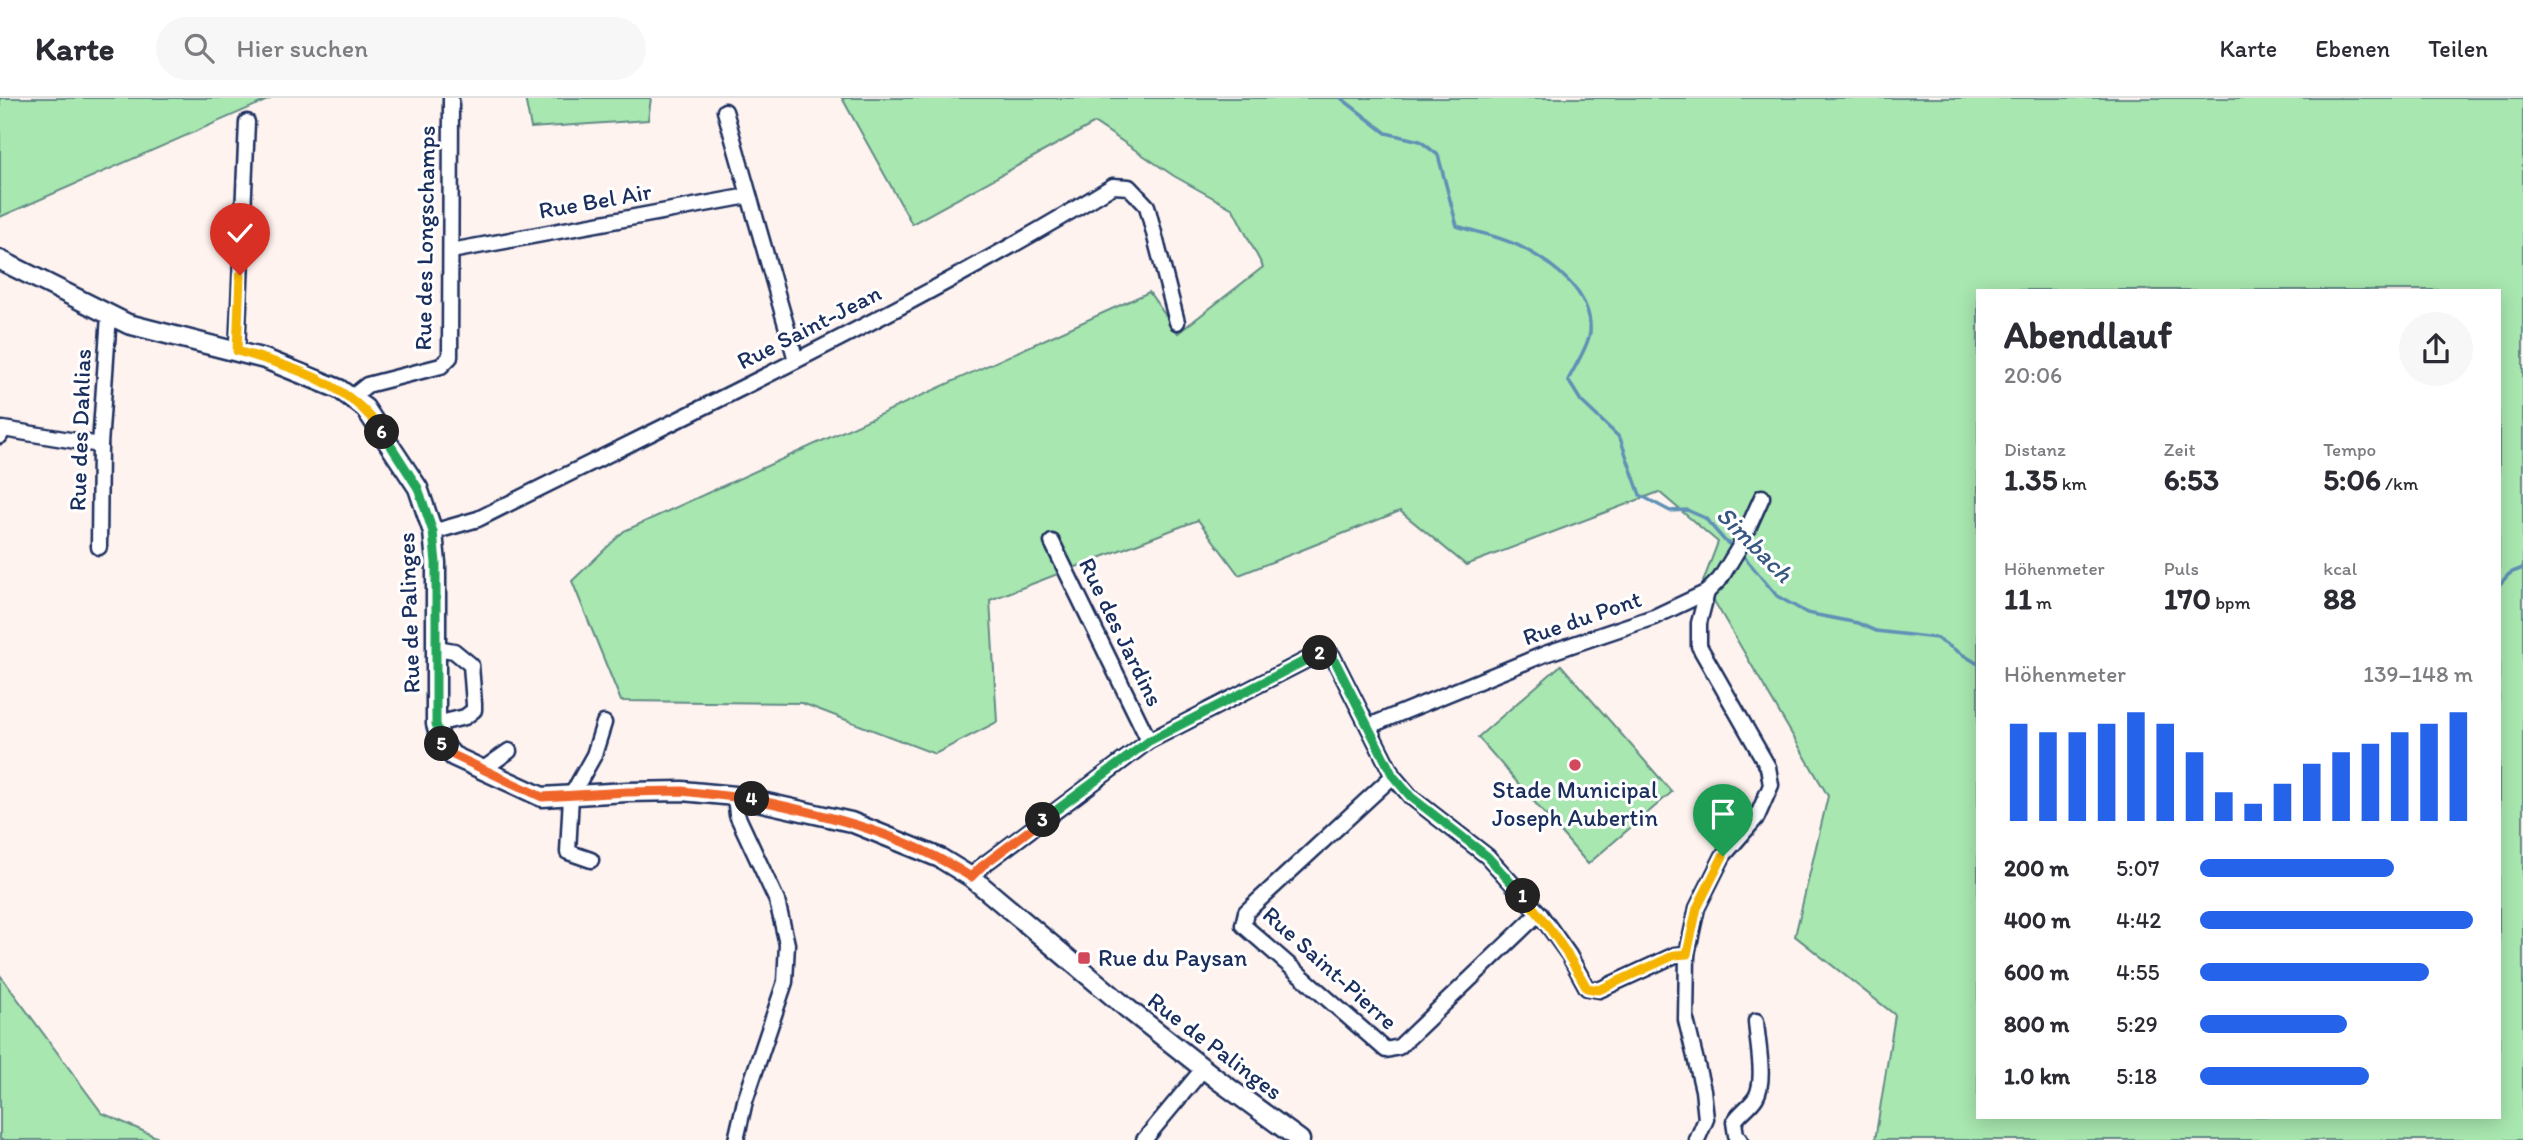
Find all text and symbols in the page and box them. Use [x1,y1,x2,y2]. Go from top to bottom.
search box [156,17,646,80]
text: Karte [35,29,114,68]
icon: search [180,29,218,67]
text: Hier suchen [236,32,368,64]
text: Karte [2219,34,2277,63]
text: Ebenen [2315,34,2390,63]
text: Teilen [2428,34,2488,63]
street label: Rue des Longschamps [408,125,441,351]
street label: Rue Bel Air [536,176,654,225]
pin [210,203,270,275]
icon: check [221,214,259,252]
street label: Rue Saint-Jean [732,278,886,375]
text: Abendlauf [2004,312,2172,358]
button: share [2399,312,2473,386]
street label: Rue des Dahlias [62,348,97,512]
text: 20:06 [2004,361,2062,389]
pin: 6 [364,414,400,450]
text: 6 [376,420,387,443]
text: Distanz [2004,438,2066,461]
text: Zeit [2164,438,2196,461]
text: Tempo [2323,438,2376,461]
text: 1.35 [2004,461,2057,498]
text: 6:53 [2164,461,2219,498]
text: 5:06 [2323,461,2381,498]
text: km [2057,472,2087,495]
text: /km [2381,472,2418,495]
water label: Simbach [1710,499,1801,590]
street label: Rue de Palinges [391,532,426,694]
street label: Rue des Jardins [1073,553,1170,711]
text: Höhenmeter [2004,557,2105,580]
text: Puls [2164,557,2199,580]
text: kcal [2323,557,2357,580]
text: 11 [2004,580,2032,617]
text: 170 [2164,580,2211,617]
text: 88 [2323,580,2356,617]
street label: Rue du Pont [1519,584,1645,651]
text: m [2032,591,2052,614]
text: bpm [2211,591,2250,614]
pin: 2 [1302,636,1338,670]
text: 2 [1315,641,1325,664]
text: Höhenmeter [2004,660,2126,688]
text: 139–148 m [2363,660,2473,688]
pin: 5 [424,726,460,762]
text: 5 [437,732,446,755]
marker: Stade Municipal Joseph Aubertin [1567,757,1583,773]
place label: Stade Municipal Joseph Aubertin [1492,775,1658,832]
pin: 4 [734,782,770,816]
pin [1693,784,1753,856]
text: 4 [746,787,757,810]
icon: arrive [1704,795,1742,833]
pin: 3 [1026,802,1060,838]
text: 3 [1037,808,1048,831]
text: 200 m [2004,854,2069,882]
text: 5:07 [2116,854,2159,882]
pin: 1 [1506,878,1540,914]
text: 1 [1518,884,1527,907]
street label: Rue Saint-Pierre [1257,900,1404,1036]
text: 400 m [2004,906,2071,934]
text: 4:42 [2116,906,2161,934]
place label: Rue du Paysan [1098,943,1248,972]
marker: Rue du Paysan [1076,950,1092,966]
text: 600 m [2004,958,2069,986]
text: 4:55 [2116,958,2160,986]
street label: Rue de Palinges [1142,985,1288,1106]
text: 800 m [2004,1010,2069,1038]
text: 5:29 [2116,1010,2158,1038]
text: 1.0 km [2004,1062,2070,1090]
text: 5:18 [2116,1062,2157,1090]

